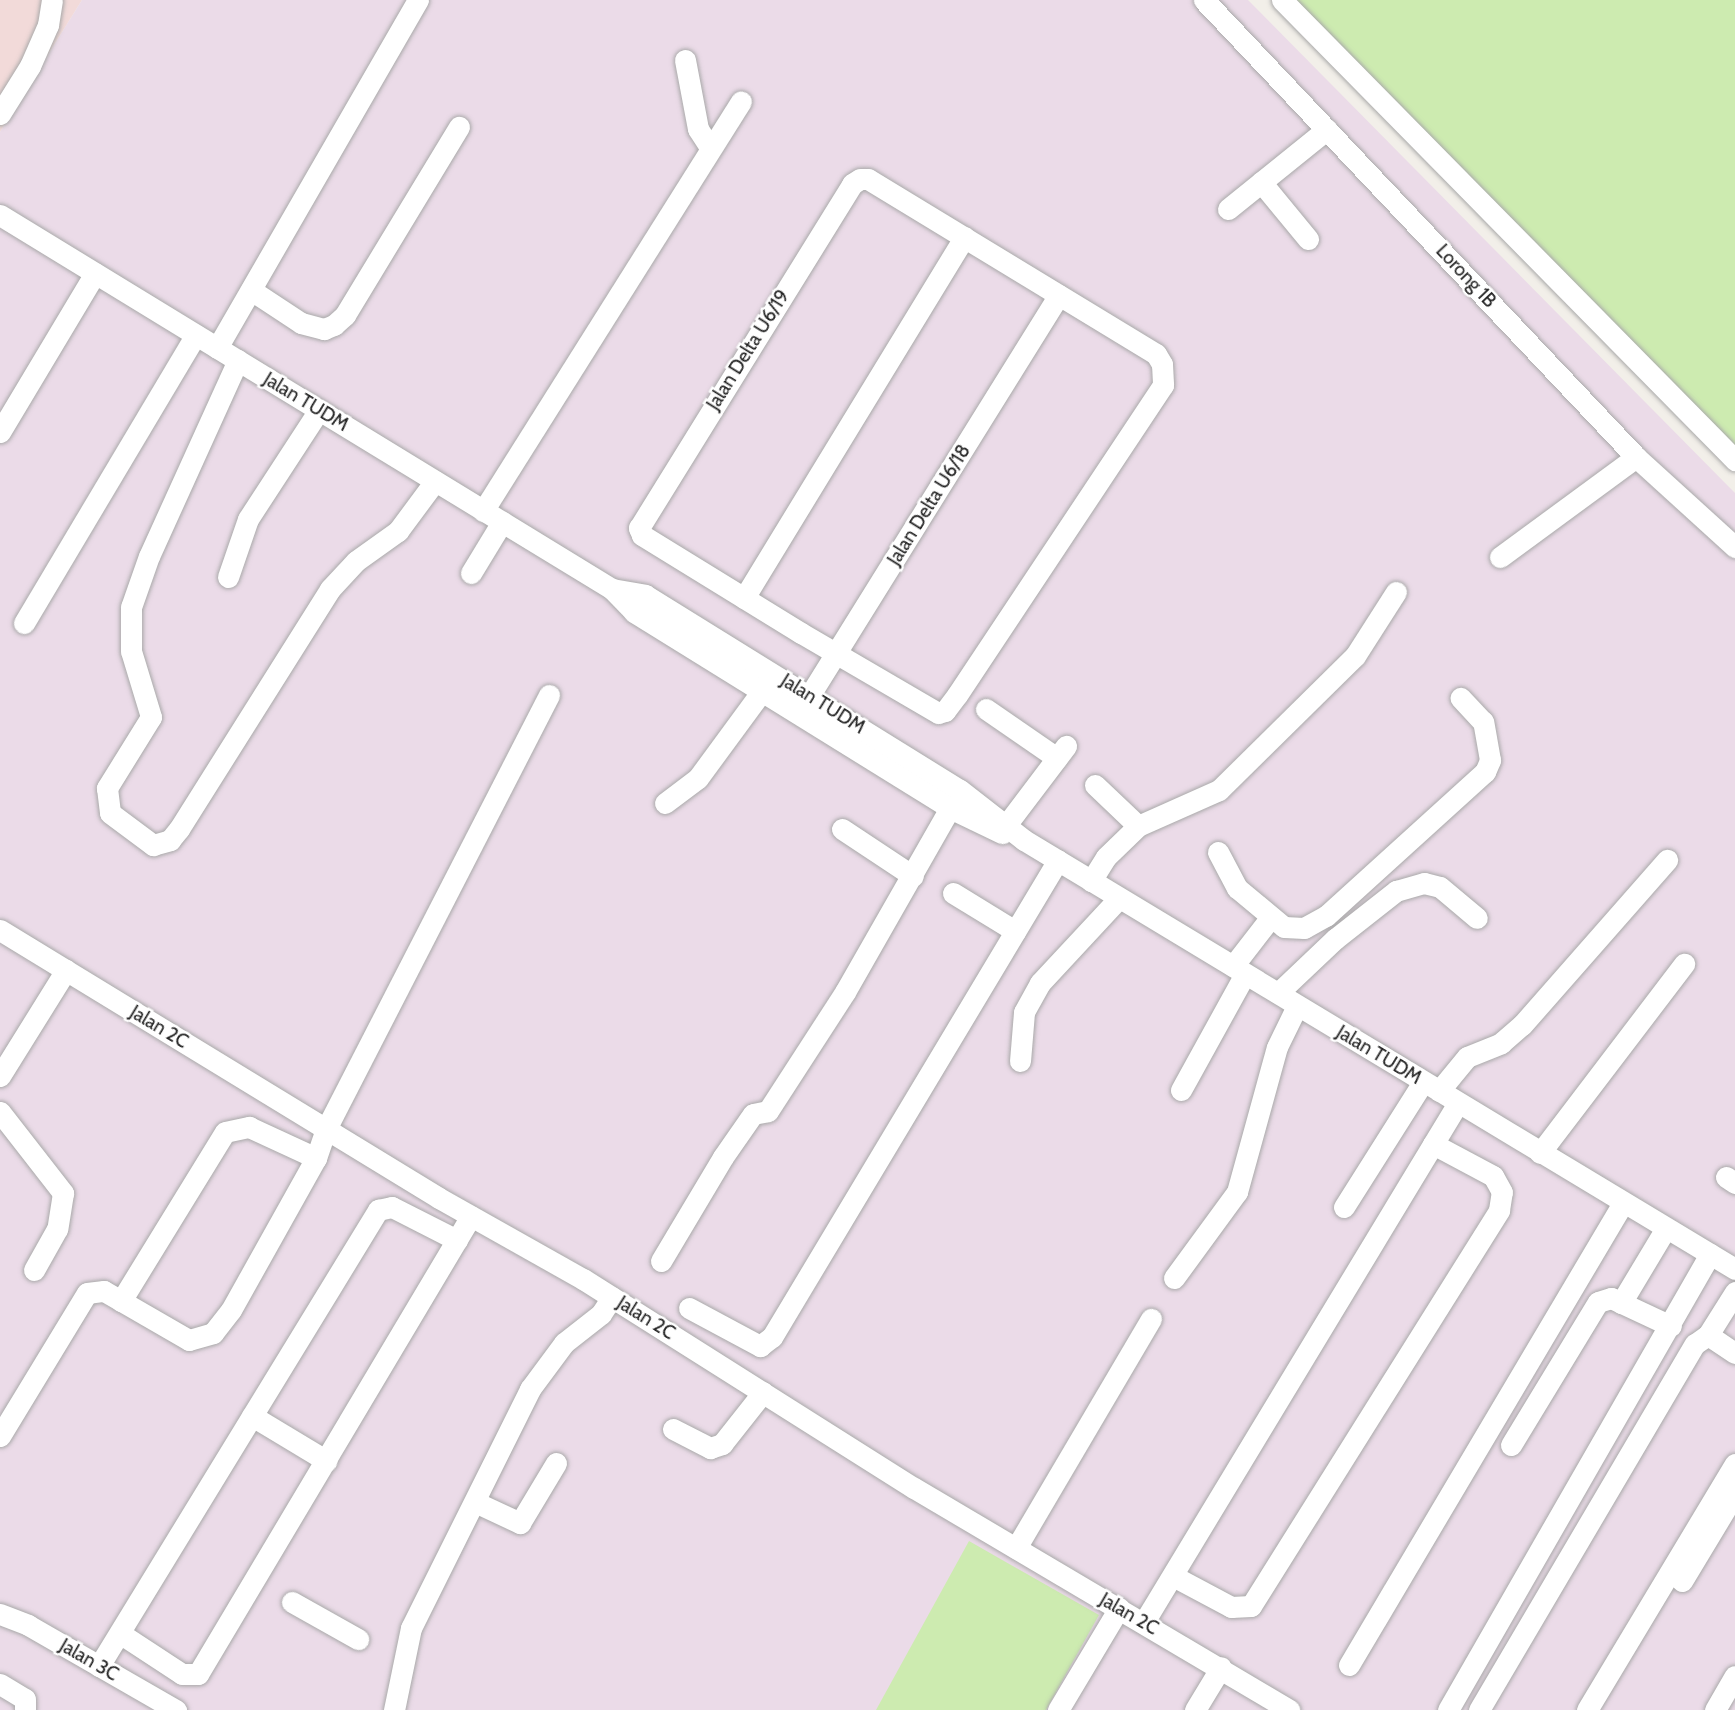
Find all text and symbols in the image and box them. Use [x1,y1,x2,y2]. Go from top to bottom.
street label: Lorong 1B [1431,240,1501,312]
street label: Jalan Delta U6/19 [702,286,794,414]
street label: Jalan TUDM [259,368,353,436]
street label: Jalan Delta U6/18 [883,440,975,570]
street label: Jalan TUDM [777,669,869,739]
street label: Jalan 2C [126,1001,192,1053]
street label: Jalan TUDM [1332,1021,1426,1089]
street label: Jalan 2C [613,1291,679,1345]
street label: Jalan 2C [1096,1588,1162,1640]
street label: Jalan 3C [55,1634,123,1686]

